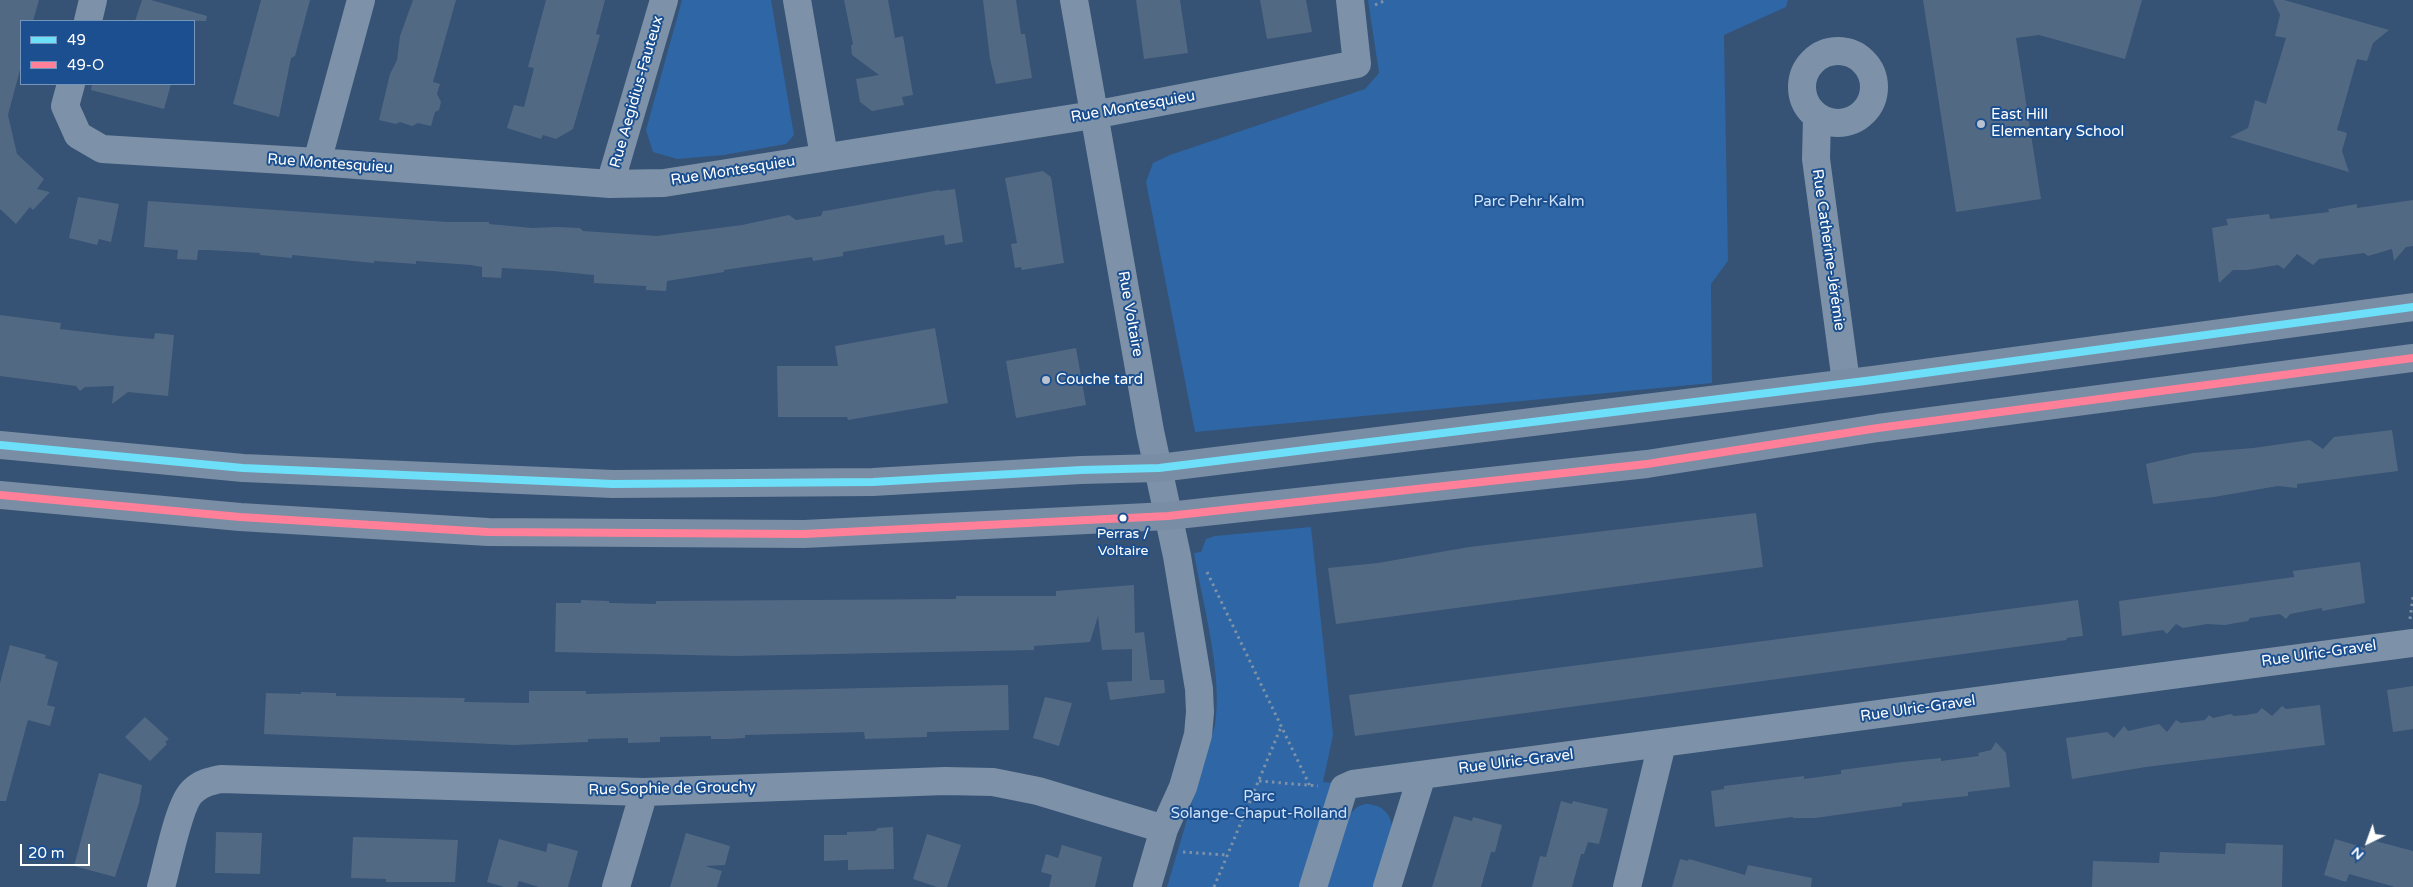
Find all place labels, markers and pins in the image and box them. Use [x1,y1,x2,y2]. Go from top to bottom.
place label: East Hill Elementary School [1991,106,2124,141]
marker: East Hill Elementary School [1975,118,1987,130]
place label: Couche tard [1056,371,1143,389]
marker: Couche tard [1040,374,1052,386]
marker: Perras / Voltaire [1118,513,1128,523]
place label: Perras / Voltaire [1097,526,1149,558]

